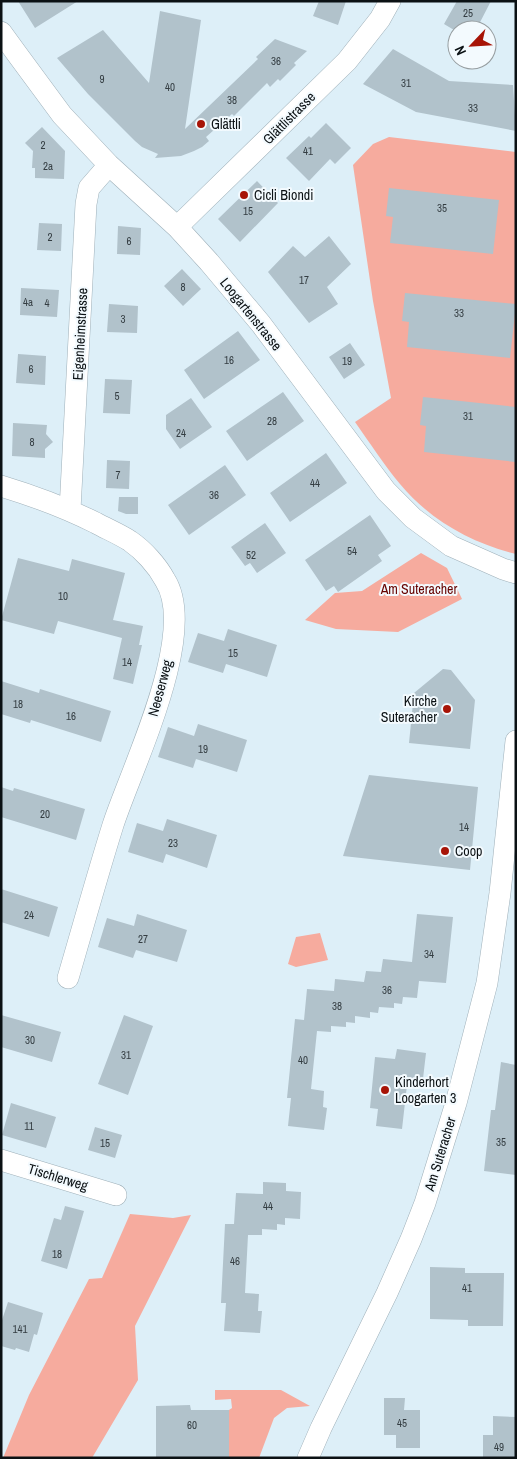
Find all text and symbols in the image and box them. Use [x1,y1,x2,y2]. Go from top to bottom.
house number: 25 [463,6,473,20]
north arrow [447,20,497,70]
text: N [450,43,470,58]
house number: 36 [271,54,281,68]
house number: 9 [99,72,105,86]
house number: 31 [401,76,411,90]
house number: 40 [165,80,175,94]
street label: Glättlistrasse [259,88,319,148]
house number: 38 [227,93,237,107]
house number: 33 [468,101,478,115]
place label: Glättli [211,115,241,133]
marker: Glättli [195,118,207,130]
house number: 2 [40,138,46,152]
house number: 41 [303,144,313,158]
house number: 2a [43,159,53,173]
place label: Cicli Biondi [254,186,313,204]
marker: Cicli Biondi [238,189,250,201]
house number: 35 [437,201,447,215]
house number: 15 [243,204,253,218]
house number: 2 [47,230,53,244]
house number: 6 [126,234,132,248]
house number: 17 [299,273,309,287]
street label: Loogartenstrasse [216,274,286,354]
house number: 8 [180,280,186,294]
street label: Eigenheimstrasse [69,287,91,381]
house number: 4a [23,295,33,309]
house number: 4 [44,296,50,310]
house number: 33 [454,306,464,320]
house number: 3 [120,312,126,326]
house number: 16 [224,353,234,367]
house number: 19 [342,354,352,368]
house number: 6 [28,362,34,376]
house number: 5 [114,389,120,403]
house number: 31 [463,409,473,423]
house number: 28 [267,414,277,428]
house number: 24 [176,426,186,440]
house number: 8 [29,435,35,449]
house number: 7 [115,468,121,482]
house number: 44 [310,476,320,490]
house number: 36 [209,488,219,502]
house number: 54 [347,544,357,558]
house number: 52 [246,548,256,562]
park label: Am Suteracher [380,580,457,598]
house number: 10 [58,589,68,603]
house number: 15 [228,646,238,660]
house number: 14 [122,655,132,669]
street label: Neeserweg [144,657,176,718]
place label: Kirche Suteracher [381,692,437,726]
house number: 18 [13,697,23,711]
marker: Kirche Suteracher [441,703,453,715]
house number: 16 [66,709,76,723]
house number: 19 [198,742,208,756]
house number: 20 [40,807,50,821]
house number: 14 [459,820,469,834]
house number: 23 [168,836,178,850]
place label: Coop [455,842,482,860]
marker: Coop [439,845,451,857]
house number: 24 [24,908,34,922]
house number: 27 [138,932,148,946]
house number: 34 [424,947,434,961]
house number: 36 [382,983,392,997]
house number: 38 [332,999,342,1013]
house number: 30 [25,1033,35,1047]
house number: 31 [121,1048,131,1062]
house number: 40 [298,1053,308,1067]
place label: Kinderhort Loogarten 3 [395,1073,456,1107]
marker: Kinderhort Loogarten 3 [379,1084,391,1096]
street label: Am Suteracher [420,1115,460,1194]
house number: 11 [24,1119,34,1133]
house number: 35 [496,1135,506,1149]
house number: 15 [100,1136,110,1150]
street label: Tischlerweg [26,1159,91,1195]
house number: 44 [263,1199,273,1213]
house number: 18 [52,1247,62,1261]
house number: 46 [230,1254,240,1268]
house number: 41 [462,1281,472,1295]
house number: 141 [12,1322,28,1336]
house number: 45 [397,1416,407,1430]
house number: 60 [187,1418,197,1432]
house number: 49 [494,1440,504,1454]

